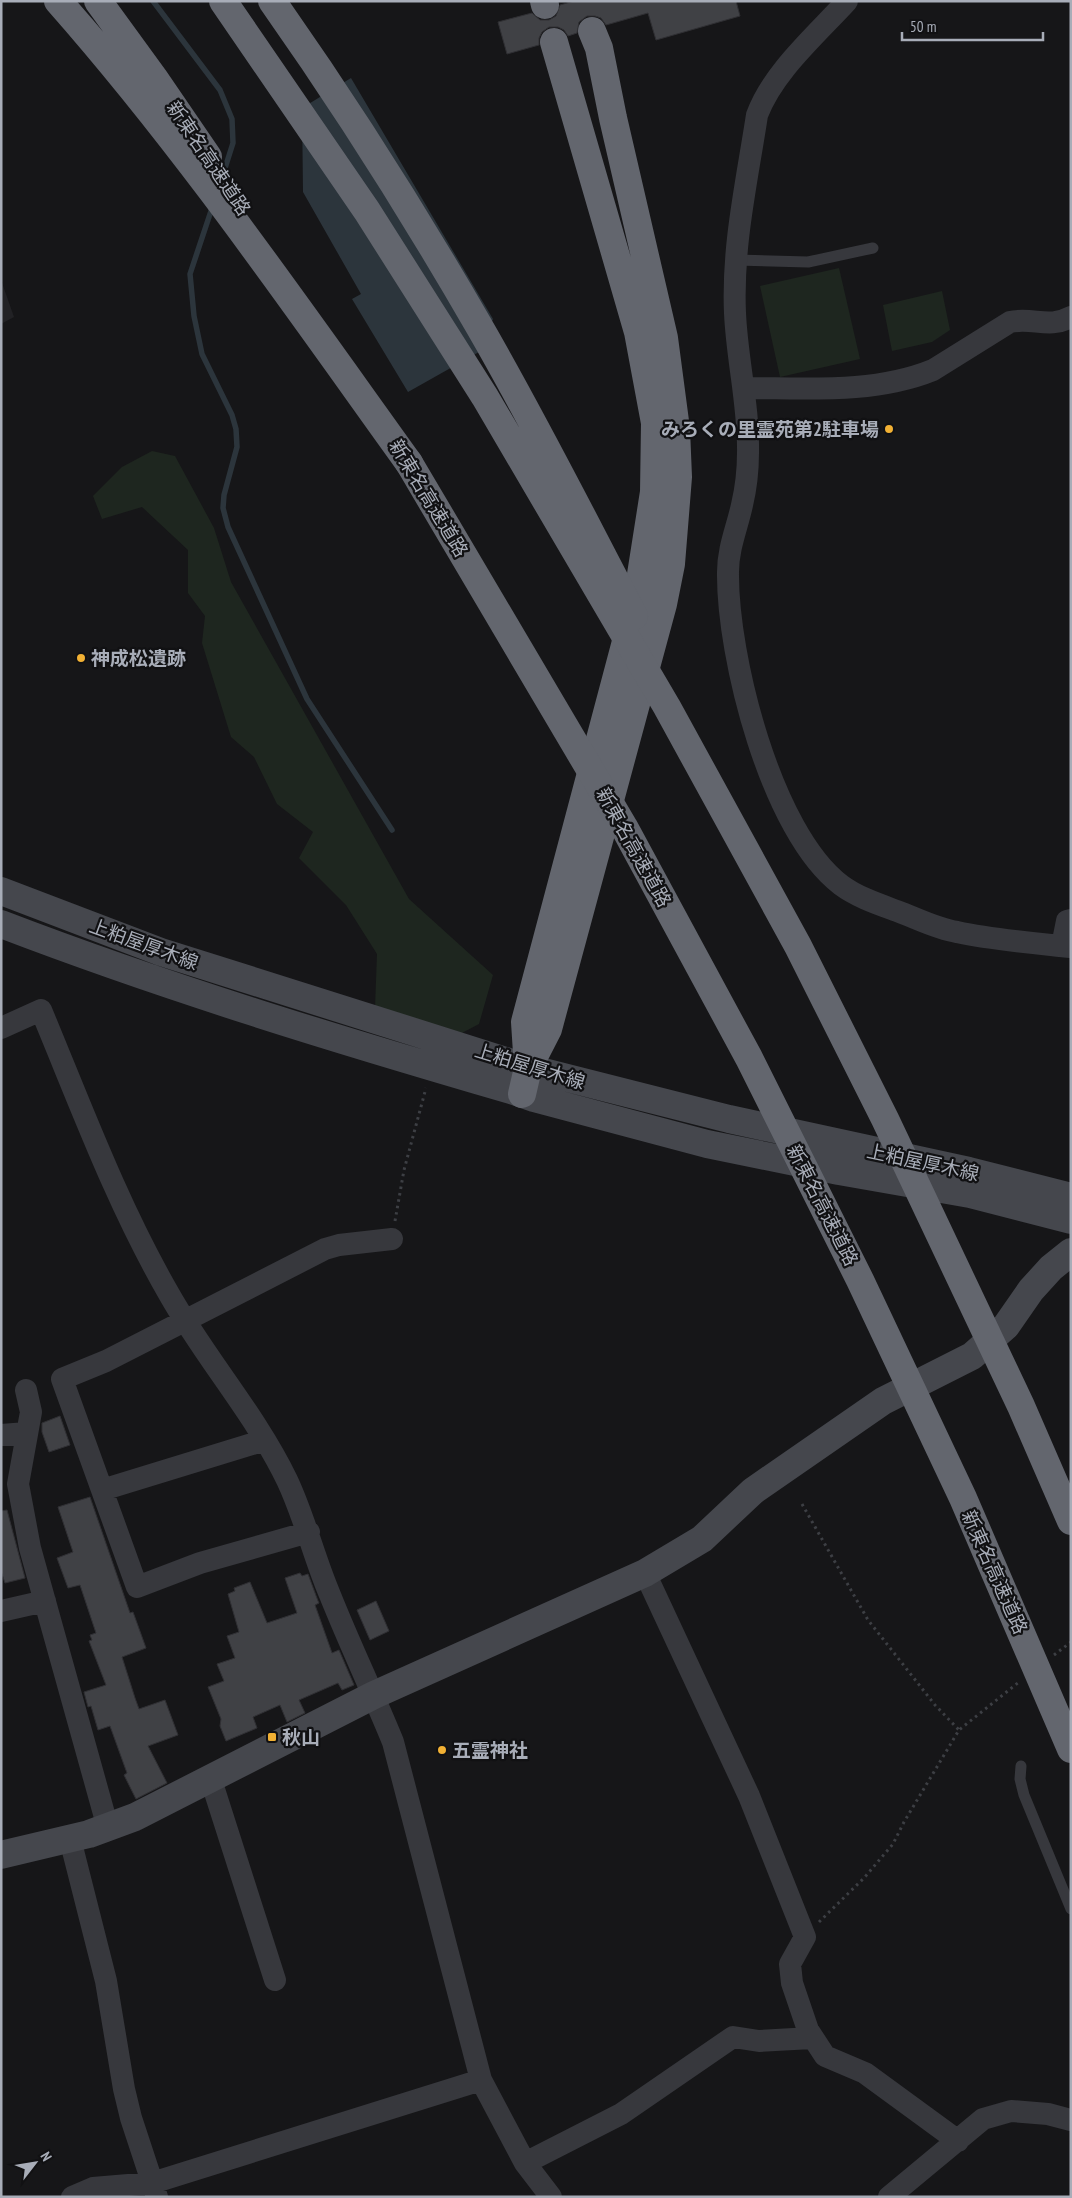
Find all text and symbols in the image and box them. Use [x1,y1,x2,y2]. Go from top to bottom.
scale bar [902,10,1043,42]
text: 50 m [910,17,936,36]
street label: 新東名高速道路 [162,96,256,220]
place label: みろくの里霊苑第2駐車場 [661,417,879,441]
marker: みろくの里霊苑第2駐車場 [883,423,895,435]
street label: 新東名高速道路 [384,435,474,561]
place label: 神成松遺跡 [91,646,186,670]
marker: 神成松遺跡 [75,652,87,664]
street label: 新東名高速道路 [591,783,677,911]
street label: 上粕屋厚木線 [86,913,202,975]
street label: 上粕屋厚木線 [472,1038,588,1094]
street label: 上粕屋厚木線 [865,1138,981,1186]
street label: 新東名高速道路 [782,1140,864,1270]
street label: 新東名高速道路 [957,1506,1033,1638]
place label: 秋山 [282,1725,320,1749]
marker: 秋山 [266,1731,278,1743]
place label: 五霊神社 [452,1738,528,1762]
marker: 五霊神社 [436,1744,448,1756]
north arrow [10,2138,60,2188]
text: N [36,2148,56,2164]

